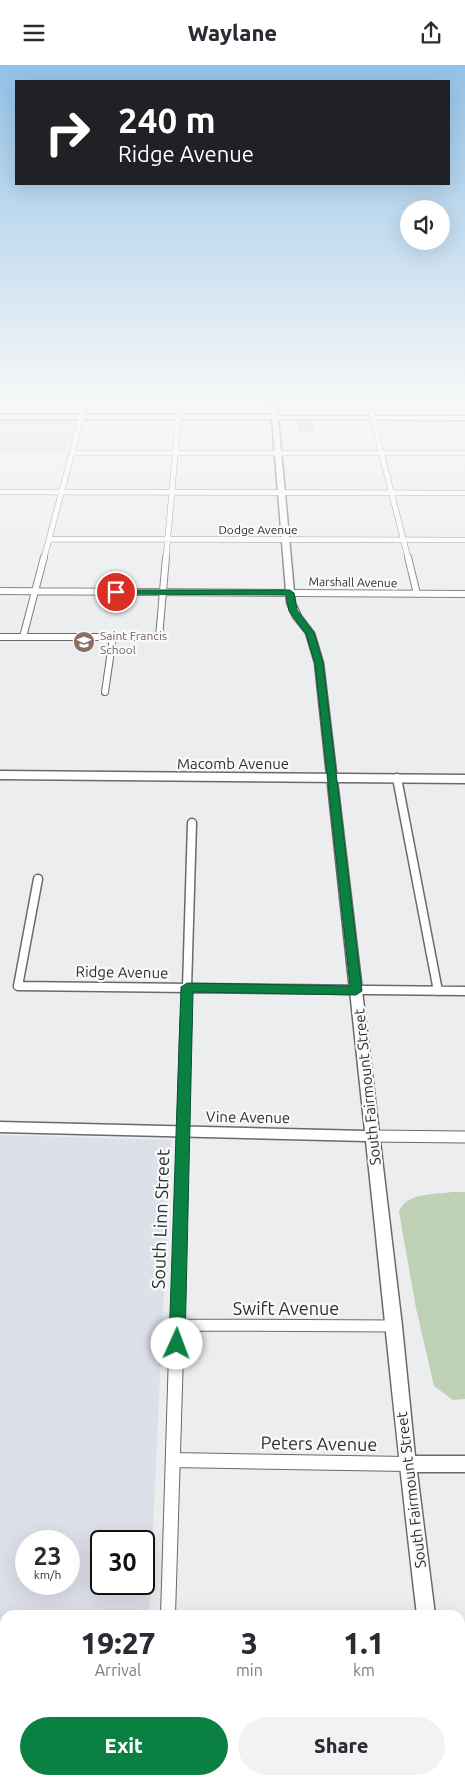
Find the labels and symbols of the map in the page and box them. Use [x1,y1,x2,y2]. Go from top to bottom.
street label: Dodge Avenue [218,523,298,536]
pin [95,571,137,613]
street label: Marshall Avenue [308,575,398,589]
place label: Saint Francis School [100,629,167,656]
school or university icon: Saint Francis School [72,630,96,654]
street label: Macomb Avenue [177,755,289,772]
street label: Ridge Avenue [76,963,168,981]
street label: South Fairmount Street [350,1008,384,1166]
street label: Vine Avenue [206,1108,290,1126]
street label: South Linn Street [148,1149,172,1289]
street label: Swift Avenue [233,1298,339,1318]
position arrow [150,1317,202,1369]
street label: South Fairmount Street [393,1411,429,1569]
street label: Peters Avenue [260,1432,378,1454]
speed limit sign: 30 [90,1530,155,1595]

